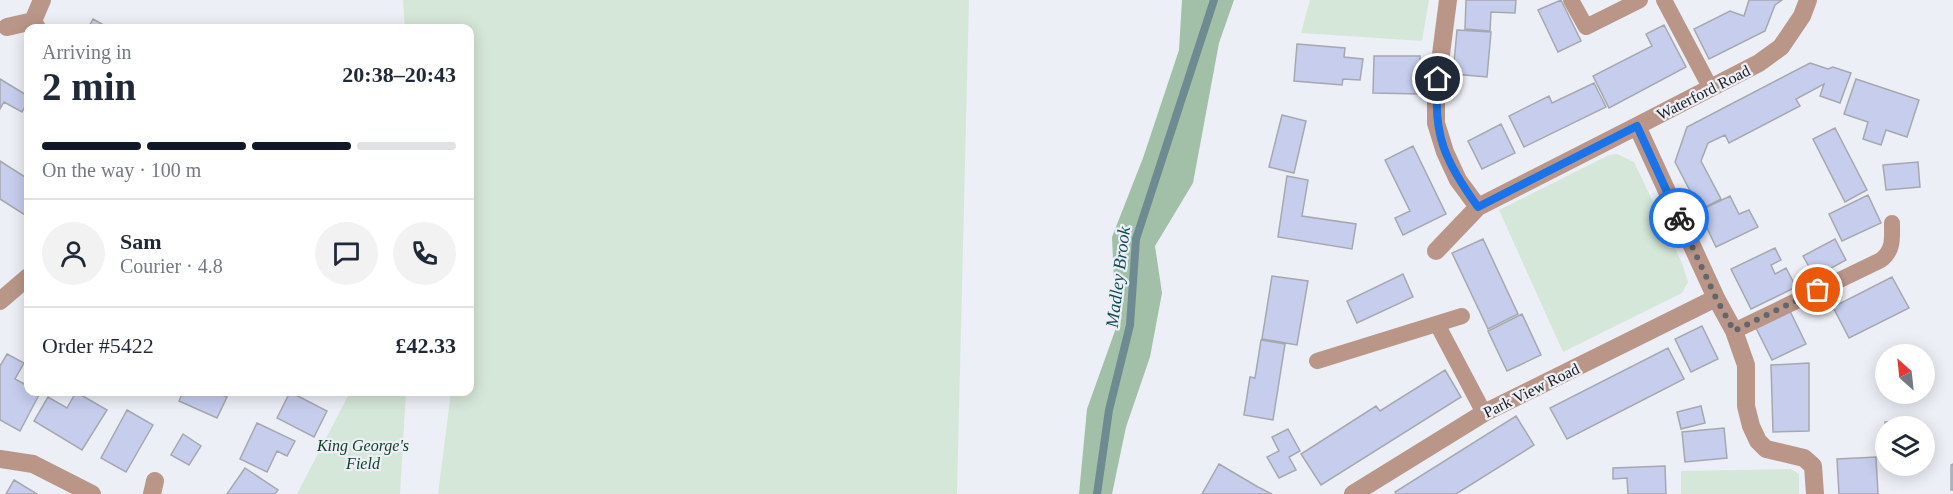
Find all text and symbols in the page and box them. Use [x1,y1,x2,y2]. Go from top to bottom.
text: Arriving in [42,41,131,63]
pin [1412,53,1463,104]
text: 20:38–20:43 [342,62,456,87]
icon: home [1421,62,1454,95]
street label: Waterford Road [1654,62,1753,123]
text: 2 min [42,65,136,108]
text: On the way · 100 m [42,159,201,181]
courier [1649,188,1709,248]
icon: bike [1663,202,1696,235]
button: person [42,222,105,285]
button: chat [315,222,378,285]
button: phone [393,222,456,285]
water label: Madley Brook [1102,224,1134,330]
text: Sam [120,229,162,254]
text: Courier · 4.8 [120,255,223,277]
pin [1792,264,1843,315]
icon: bag [1801,273,1834,306]
text: Order #5422 [42,333,154,358]
text: £42.33 [396,333,456,358]
north arrow [1875,344,1935,404]
map controls [1875,344,1935,476]
street label: Park View Road [1481,360,1582,421]
button: layers [1875,416,1935,476]
park label: King George's Field [316,437,409,472]

